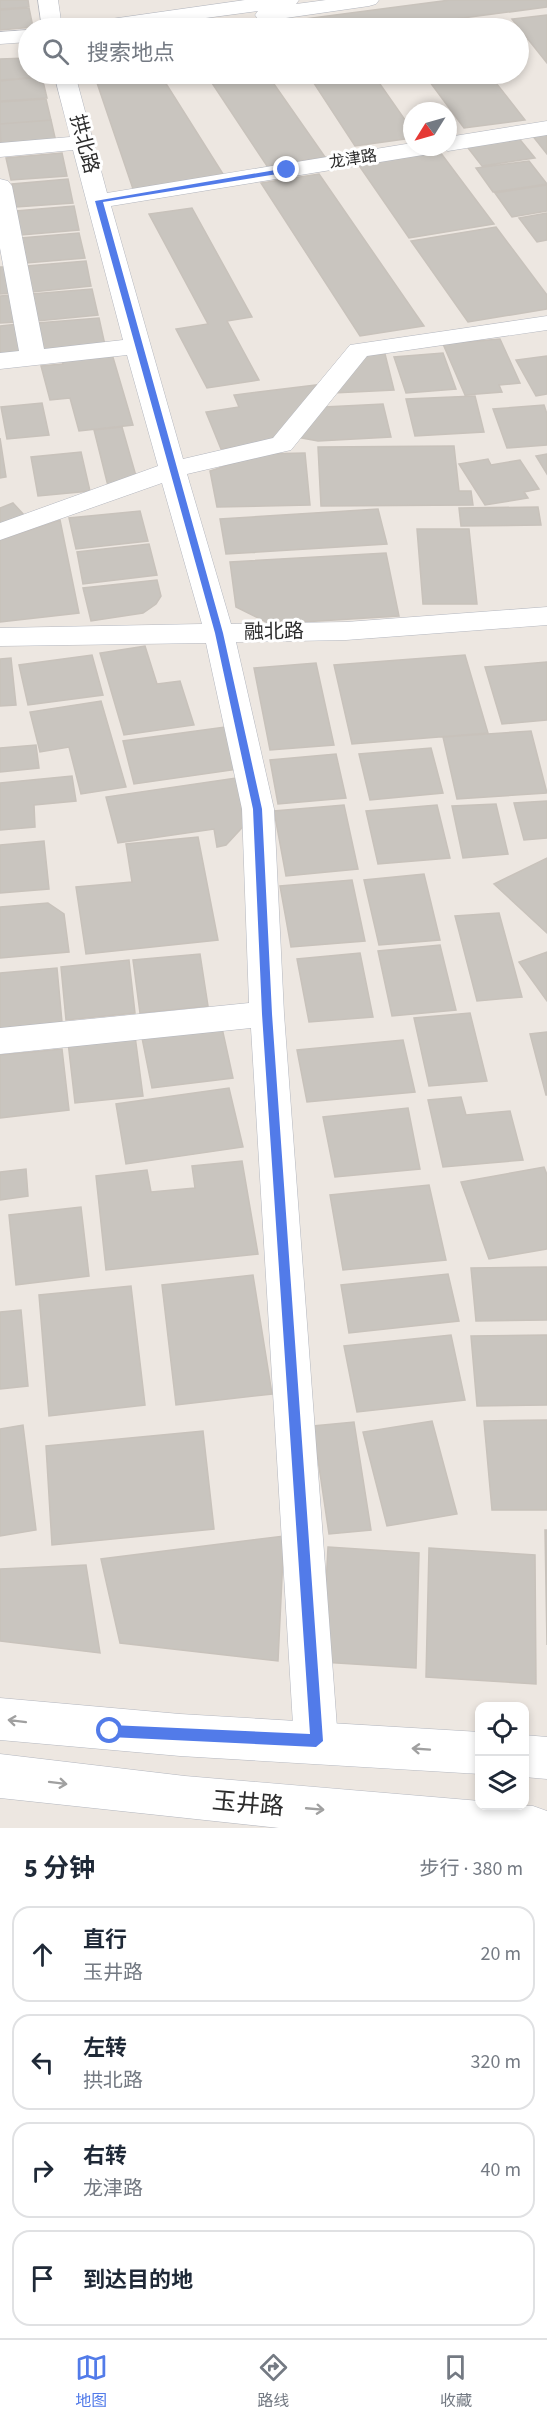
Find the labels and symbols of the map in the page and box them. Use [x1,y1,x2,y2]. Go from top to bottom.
north arrow [403,102,457,156]
street label: 拱北路 [63,111,105,177]
street label: 龙津路 [328,144,378,174]
route end [273,156,299,182]
street label: 融北路 [244,617,304,647]
one-way arrow [8,1716,28,1727]
route start [96,1717,122,1743]
one-way arrow [412,1743,432,1754]
one-way arrow [48,1778,67,1789]
street label: 玉井路 [211,1783,285,1825]
one-way arrow [304,1804,324,1815]

